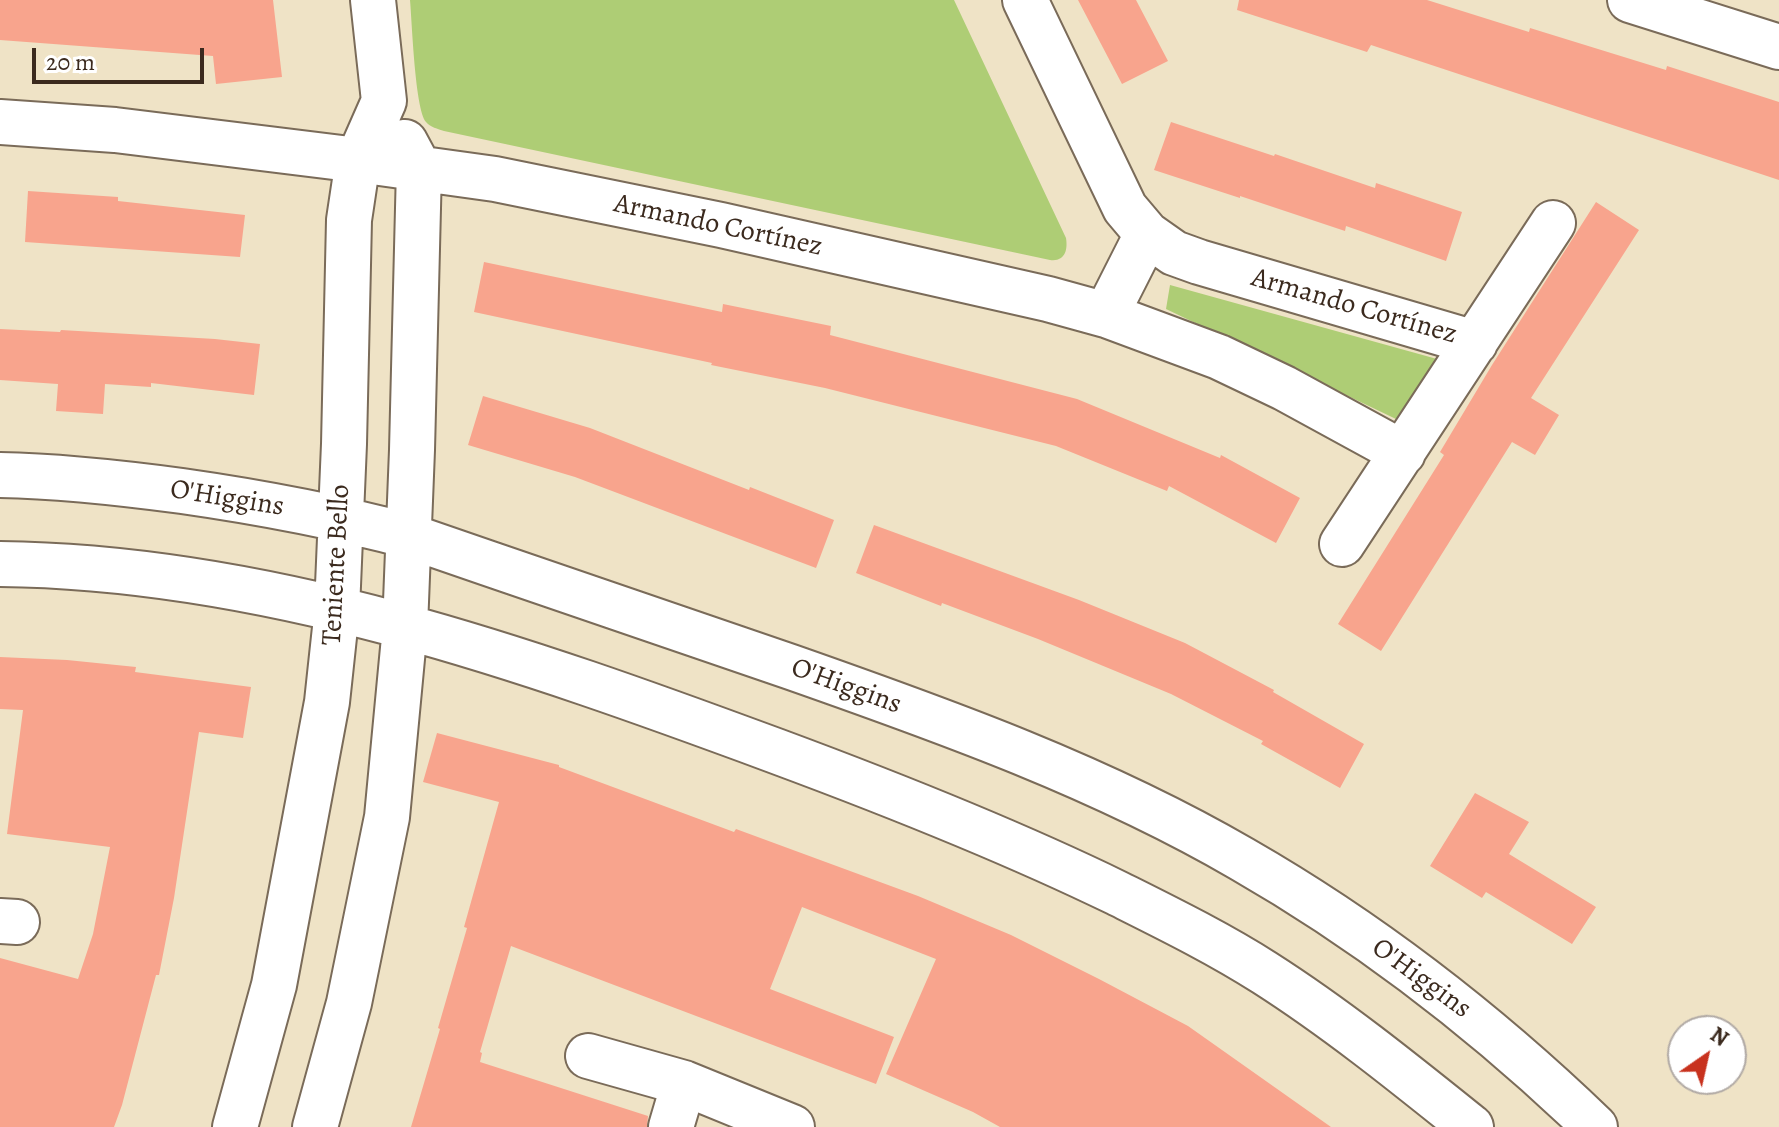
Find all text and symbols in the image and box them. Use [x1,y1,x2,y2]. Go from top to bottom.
scale bar [36,32,208,82]
text: 20 m [46,46,95,78]
street label: Armando Cortínez [611,188,825,264]
street label: Armando Cortínez [1247,262,1461,352]
street label: O'Higgins [168,473,286,525]
street label: Teniente Bello [316,484,358,646]
street label: O'Higgins [786,652,906,722]
street label: O'Higgins [1365,932,1477,1026]
north arrow [1667,1015,1747,1095]
text: N [1704,1020,1734,1054]

